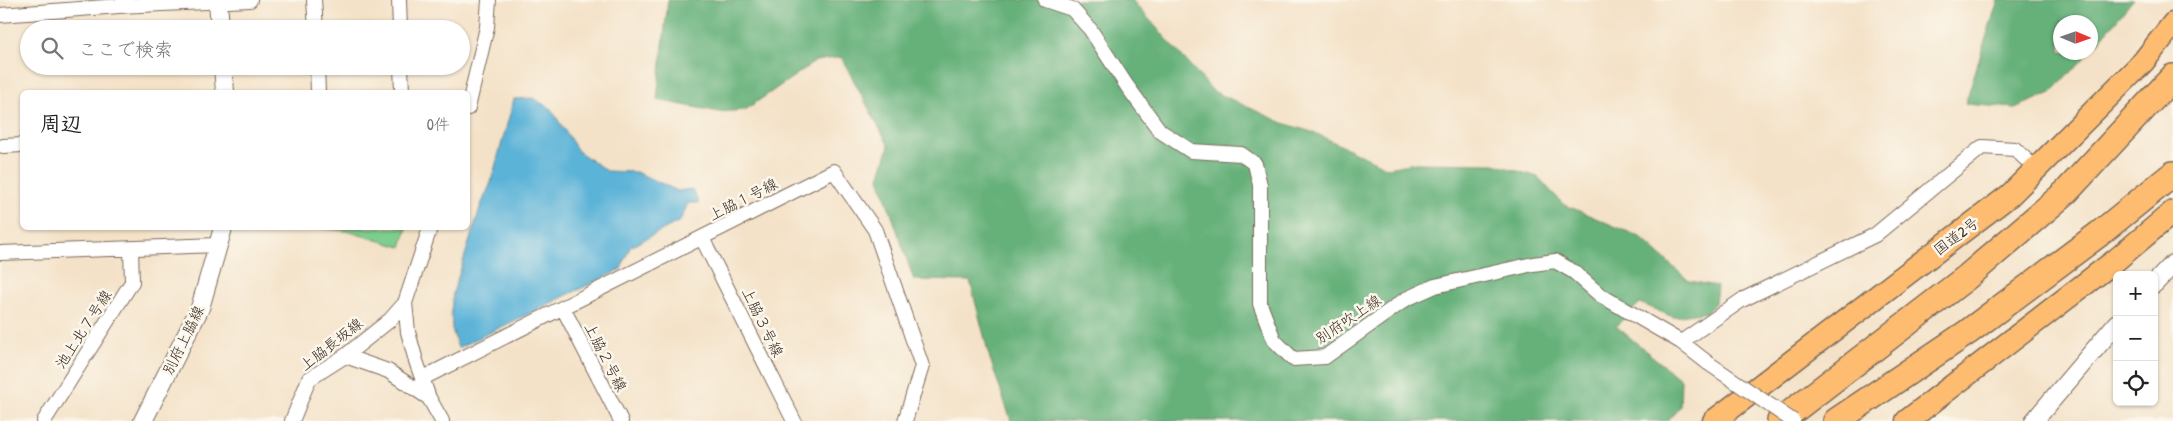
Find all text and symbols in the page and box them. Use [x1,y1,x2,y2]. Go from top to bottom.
north arrow [2053,15,2098,60]
search box [20,20,470,75]
icon: search [38,34,66,62]
text: ここで検索 [78,36,173,62]
text: 周辺 [40,109,82,138]
text: 0件 [427,113,450,135]
street label: 上脇１号線 [705,173,781,225]
street label: 国道2号 [1929,212,1983,260]
map controls [2113,271,2158,406]
button: + [2113,271,2158,316]
street label: 上脇３号線 [737,284,789,360]
street label: 池上北７号線 [50,286,116,372]
street label: 別府吹上線 [1311,289,1385,349]
street label: 別府上脇線 [157,302,209,378]
street label: 上脇長坂線 [295,313,367,375]
button: − [2113,316,2158,361]
street label: 上脇２号線 [580,319,632,395]
button: locate [2113,361,2158,406]

